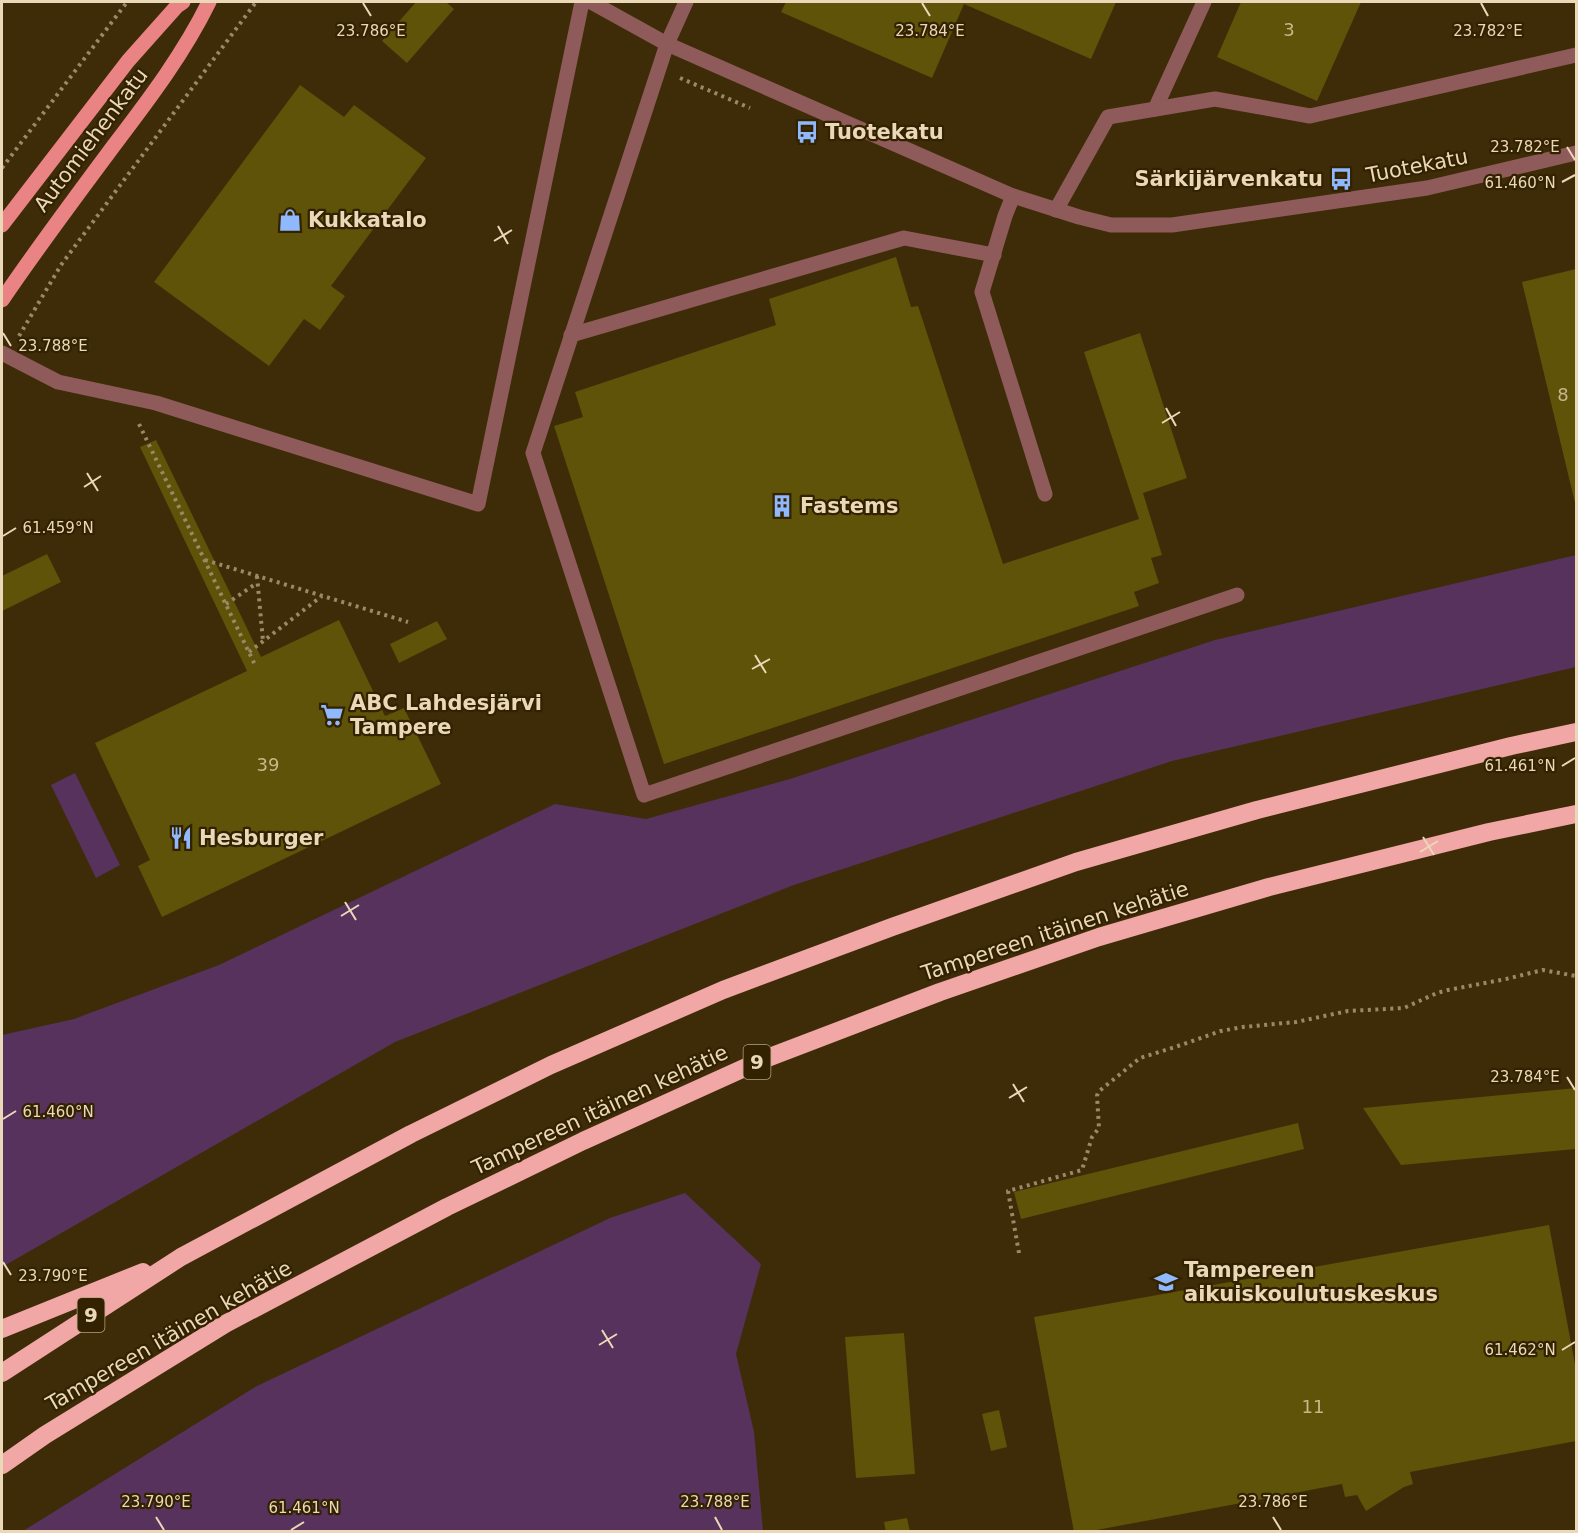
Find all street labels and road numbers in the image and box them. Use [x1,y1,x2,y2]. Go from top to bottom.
street label: Automiehenkatu [29,63,153,217]
street label: Tuotekatu [1363,144,1470,188]
street label: Tampereen itäinen kehätie [917,876,1192,986]
street label: Tampereen itäinen kehätie [467,1040,732,1180]
road number: 9 [744,1045,771,1079]
street label: Tampereen itäinen kehätie [41,1256,296,1417]
road number: 9 [78,1298,104,1332]

